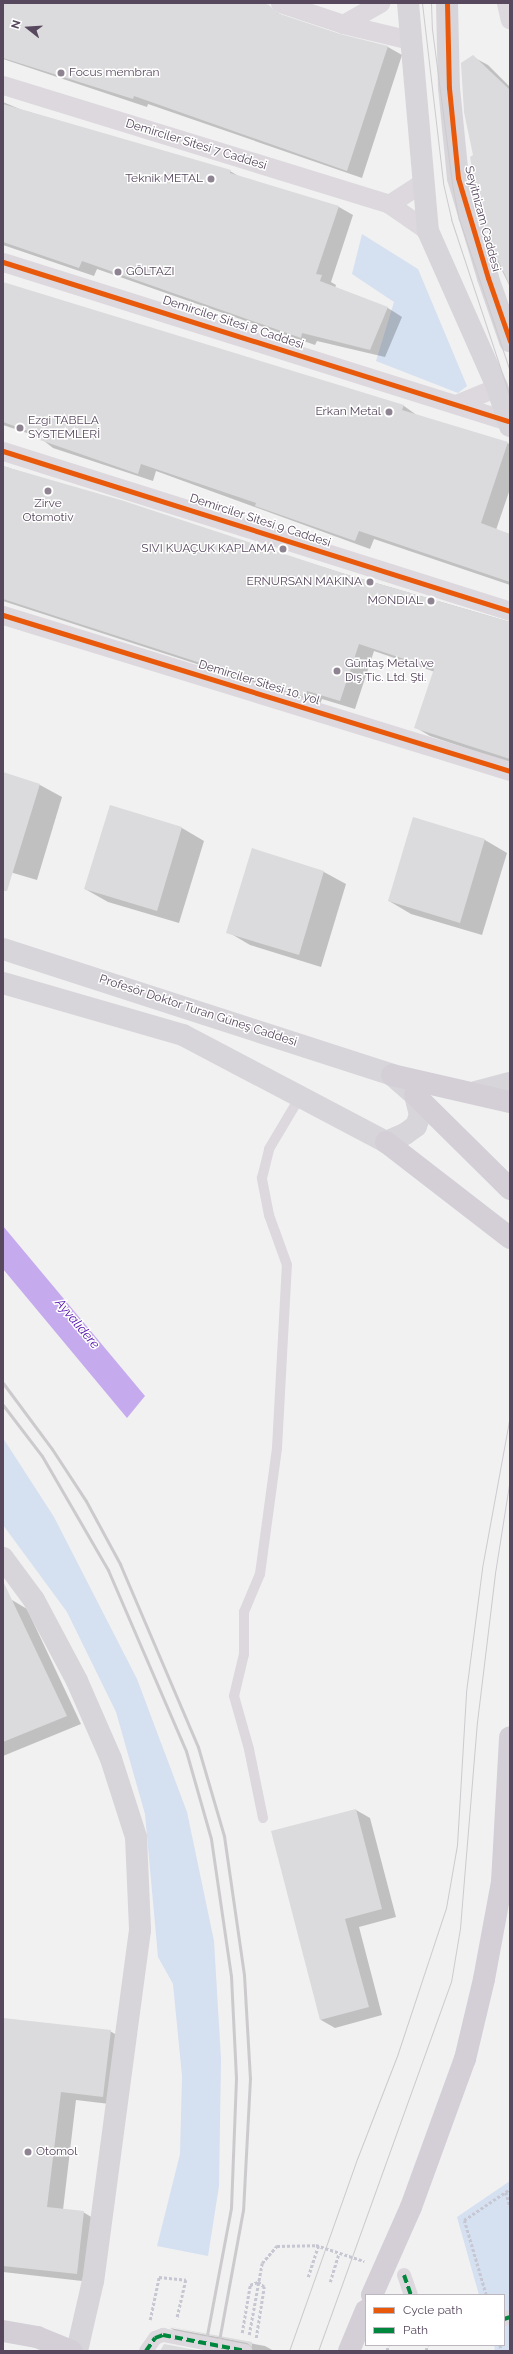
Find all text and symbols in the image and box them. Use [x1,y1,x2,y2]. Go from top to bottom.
north arrow [8,8,48,48]
text: N [9,18,23,30]
place label: Focus membran [69,66,160,80]
marker: Focus membran [56,68,66,78]
street label: Demirciler Sitesi 7 Caddesi [124,117,268,173]
street label: Seyitnizam Caddesi [461,165,503,273]
place label: Teknik METAL [125,172,203,186]
marker: Teknik METAL [206,174,216,184]
place label: GÖLTAZI [126,265,174,279]
marker: GÖLTAZI [113,267,123,277]
street label: Demirciler Sitesi 8 Caddesi [161,293,305,353]
place label: Erkan Metal [315,405,381,419]
marker: Erkan Metal [384,407,394,417]
place label: Ezgi TABELA SYSTEMLERİ [28,414,100,442]
marker: Ezgi TABELA SYSTEMLERİ [15,423,25,433]
marker: Zirve Otomotiv [43,486,53,496]
street label: Demirciler Sitesi 9 Caddesi [188,491,332,551]
place label: Zirve Otomotiv [22,497,74,525]
place label: SIVI KUAÇUK KAPLAMA [141,542,275,556]
marker: SIVI KUAÇUK KAPLAMA [278,544,288,554]
place label: ERNURSAN MAKINA [246,575,362,589]
marker: ERNURSAN MAKINA [365,577,375,587]
place label: MONDIAL [368,594,423,608]
marker: MONDIAL [426,596,436,606]
place label: Güntaş Metal ve Dış Tic. Ltd. Şti. [345,657,435,685]
street label: Demirciler Sitesi 10. yol [196,658,322,708]
marker: Güntaş Metal ve Dış Tic. Ltd. Şti. [332,666,342,676]
street label: Profesör Doktor Turan Güneş Caddesi [97,972,299,1050]
water label: Ayvalıdere [52,1296,102,1352]
place label: Otomol [36,2145,77,2159]
marker: Otomol [23,2147,33,2157]
legend [365,2294,505,2346]
text: Cycle path [403,2303,462,2317]
text: Path [403,2323,428,2337]

